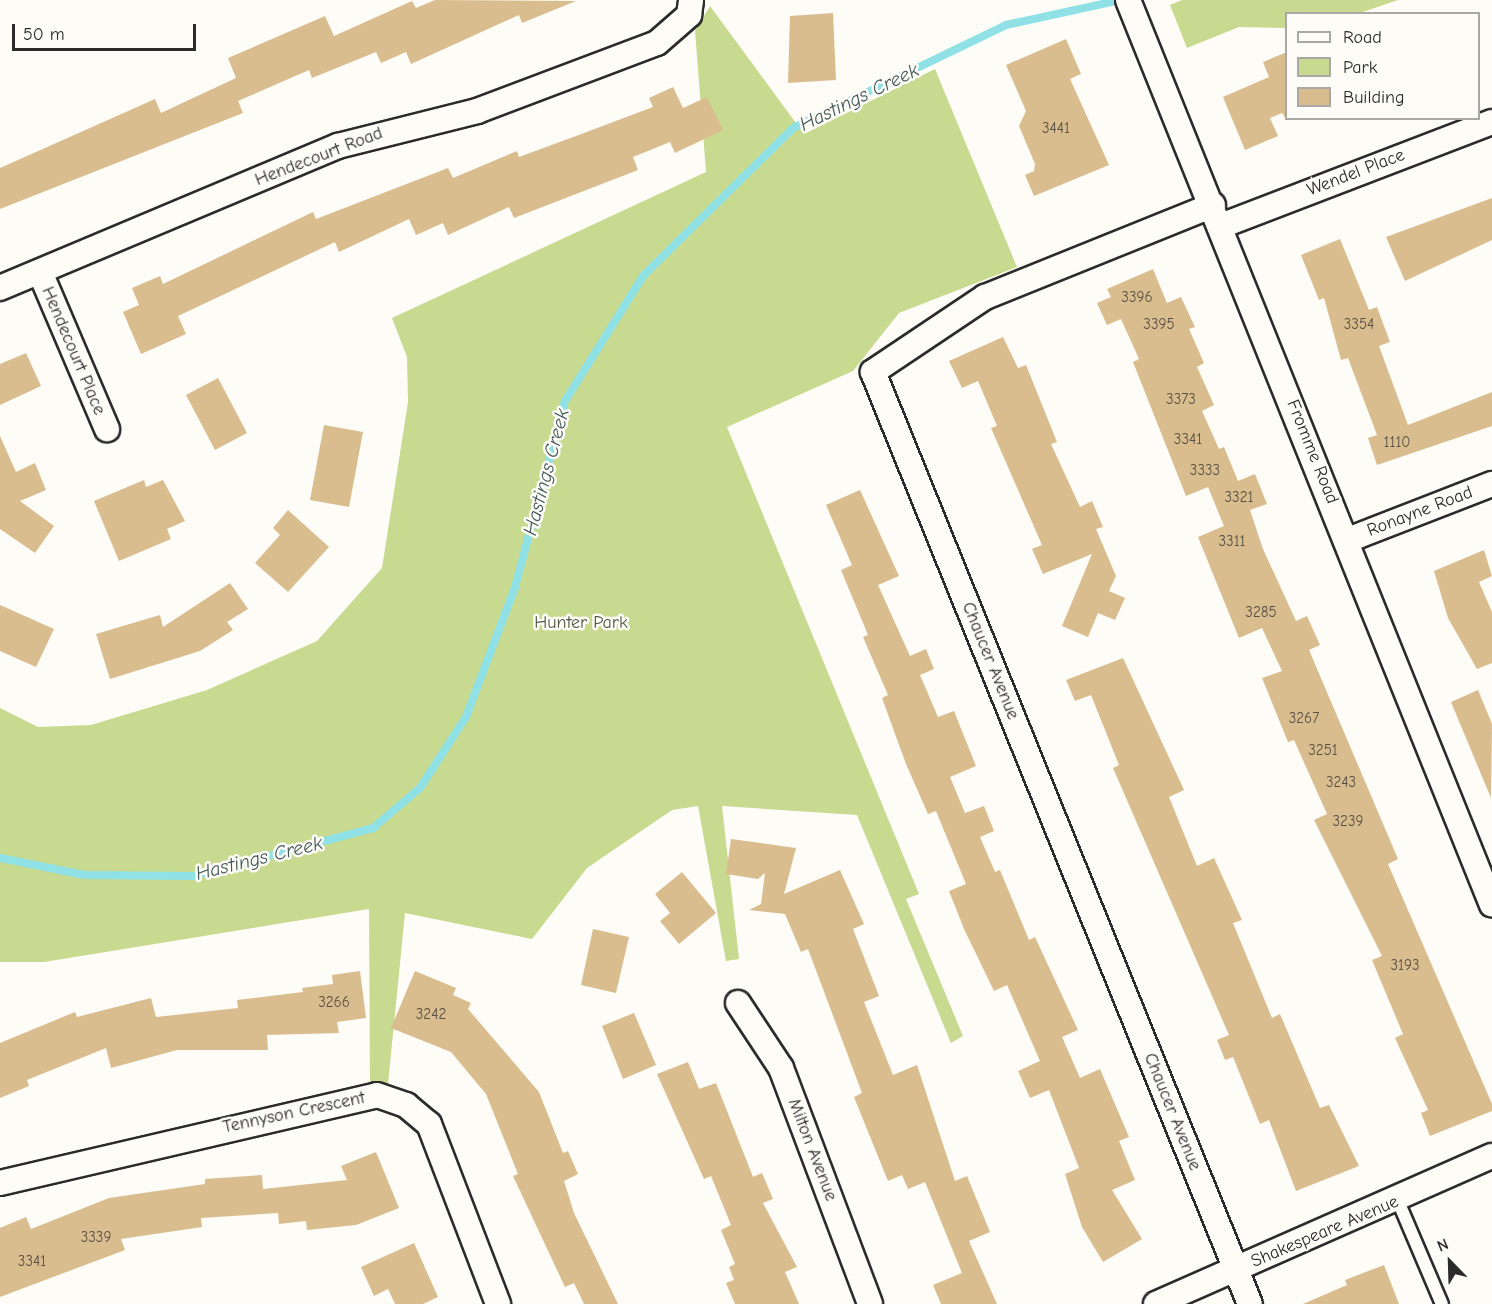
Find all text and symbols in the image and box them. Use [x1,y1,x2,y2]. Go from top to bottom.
scale bar [15,12,200,50]
legend [1285,12,1480,120]
text: 50 m [23,24,65,45]
text: Road [1343,27,1382,48]
text: Park [1343,57,1377,78]
water label: Hastings Creek [795,58,923,136]
text: Building [1343,87,1405,108]
house number: 3441 [1042,120,1070,138]
street label: Hendecourt Road [252,123,386,191]
street label: Wendel Place [1304,144,1408,202]
street label: Hendecourt Place [36,284,110,418]
house number: 3396 [1121,289,1153,307]
house number: 3395 [1143,316,1175,334]
house number: 3354 [1344,316,1374,334]
house number: 3373 [1166,391,1196,409]
street label: Fromme Road [1281,397,1343,507]
water label: Hastings Creek [518,406,574,538]
house number: 3341 [1174,431,1202,449]
house number: 1110 [1384,434,1410,452]
house number: 3333 [1190,462,1220,480]
street label: Ronayne Road [1364,482,1476,542]
house number: 3321 [1225,489,1253,507]
house number: 3311 [1218,533,1246,551]
street label: Chaucer Avenue [957,599,1023,723]
house number: 3285 [1245,604,1277,622]
park label: Hunter Park [534,612,628,634]
house number: 3267 [1289,710,1319,728]
house number: 3251 [1308,742,1338,760]
house number: 3243 [1326,774,1356,792]
house number: 3239 [1333,813,1363,831]
water label: Hastings Creek [193,831,325,885]
house number: 3193 [1390,957,1420,975]
house number: 3266 [318,994,350,1012]
house number: 3242 [416,1006,446,1024]
street label: Chaucer Avenue [1139,1050,1205,1174]
street label: Tennyson Crescent [221,1087,367,1139]
street label: Milton Avenue [783,1096,841,1204]
street label: Shakespeare Avenue [1248,1191,1402,1273]
house number: 3339 [81,1229,111,1247]
north arrow [1420,1232,1480,1292]
text: N [1435,1235,1451,1256]
house number: 3341 [18,1253,46,1271]

